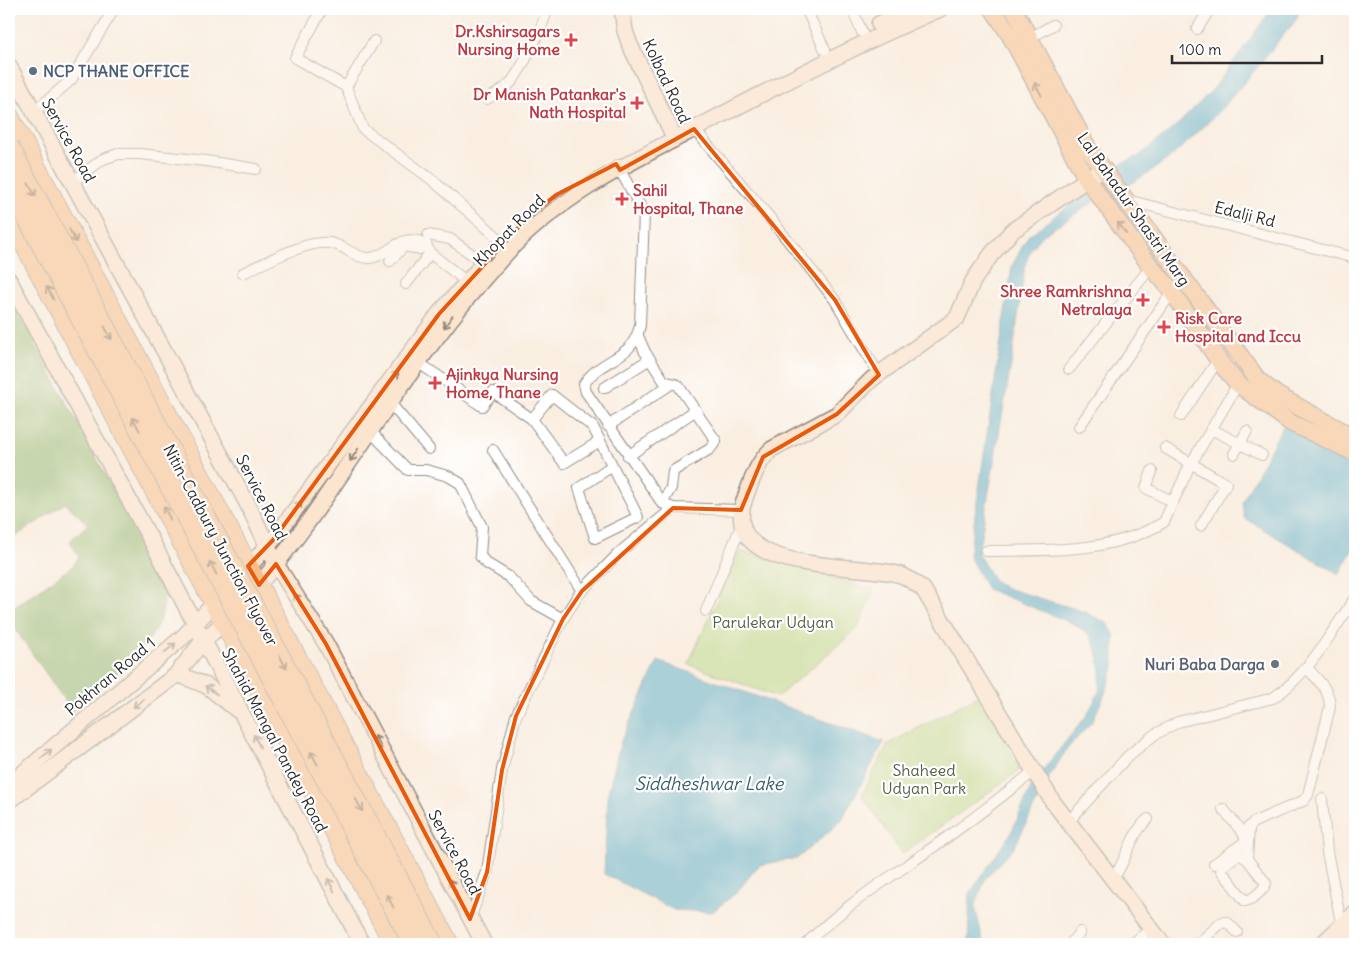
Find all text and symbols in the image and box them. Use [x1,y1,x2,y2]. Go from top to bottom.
place label: Dr.Kshirsagars Nursing Home [455,21,560,60]
scale bar [1172,32,1322,64]
marker: Dr.Kshirsagars Nursing Home [564,33,578,47]
street label: Kolbad Road [639,36,695,126]
text: 100 m [1179,40,1221,59]
place label: NCP THANE OFFICE [43,61,189,81]
marker: NCP THANE OFFICE [27,65,39,77]
one-way arrow [1033,81,1043,96]
place label: Dr Manish Patankar's Nath Hospital [473,84,626,123]
street label: Service Road [38,94,100,186]
marker: Dr Manish Patankar's Nath Hospital [630,96,644,110]
street label: Lal Bahadur Shastri Marg [1073,128,1195,290]
place label: Sahil Hospital, Thane [633,180,744,219]
one-way arrow [27,182,37,197]
street label: Khopat Road [469,190,549,270]
marker: Sahil Hospital, Thane [615,192,629,206]
street label: Edalji Rd [1213,197,1277,231]
one-way arrow [1117,221,1127,235]
one-way arrow [69,228,78,243]
place label: Shree Ramkrishna Netralaya [1000,281,1132,320]
one-way arrow [45,285,55,300]
marker: Shree Ramkrishna Netralaya [1136,293,1150,307]
place label: Risk Care Hospital and Iccu [1175,308,1302,347]
one-way arrow [442,315,453,328]
marker: Risk Care Hospital and Iccu [1157,320,1171,334]
one-way arrow [104,325,113,340]
place label: Ajinkya Nursing Home, Thane [446,364,559,402]
one-way arrow [388,371,399,384]
marker: Ajinkya Nursing Home, Thane [428,376,442,390]
one-way arrow [131,418,141,432]
street label: Nitin-Cadbury Junction Flyover [159,441,283,650]
one-way arrow [349,448,359,462]
street label: Service Road [232,451,292,543]
one-way arrow [292,500,302,514]
one-way arrow [162,506,172,521]
one-way arrow [208,561,217,576]
one-way arrow [293,593,304,607]
park label: Parulekar Udyan [712,612,834,632]
street label: Pokhran Road 1 [61,632,159,720]
one-way arrow [163,643,176,654]
street label: Shahid Mangal Pandey Road [218,644,332,836]
one-way arrow [279,654,288,669]
place label: Nuri Baba Darga [1145,654,1265,675]
marker: Nuri Baba Darga [1269,658,1281,670]
one-way arrow [204,685,218,695]
one-way arrow [132,698,146,708]
one-way arrow [252,734,261,749]
one-way arrow [373,734,383,749]
one-way arrow [40,748,53,759]
one-way arrow [309,750,319,765]
park label: Shaheed Udyan Park [882,760,966,798]
water label: Siddheshwar Lake [635,772,785,795]
one-way arrow [354,798,364,813]
street label: Service Road [424,806,486,898]
one-way arrow [326,878,336,893]
one-way arrow [448,878,458,893]
one-way arrow [385,894,394,909]

